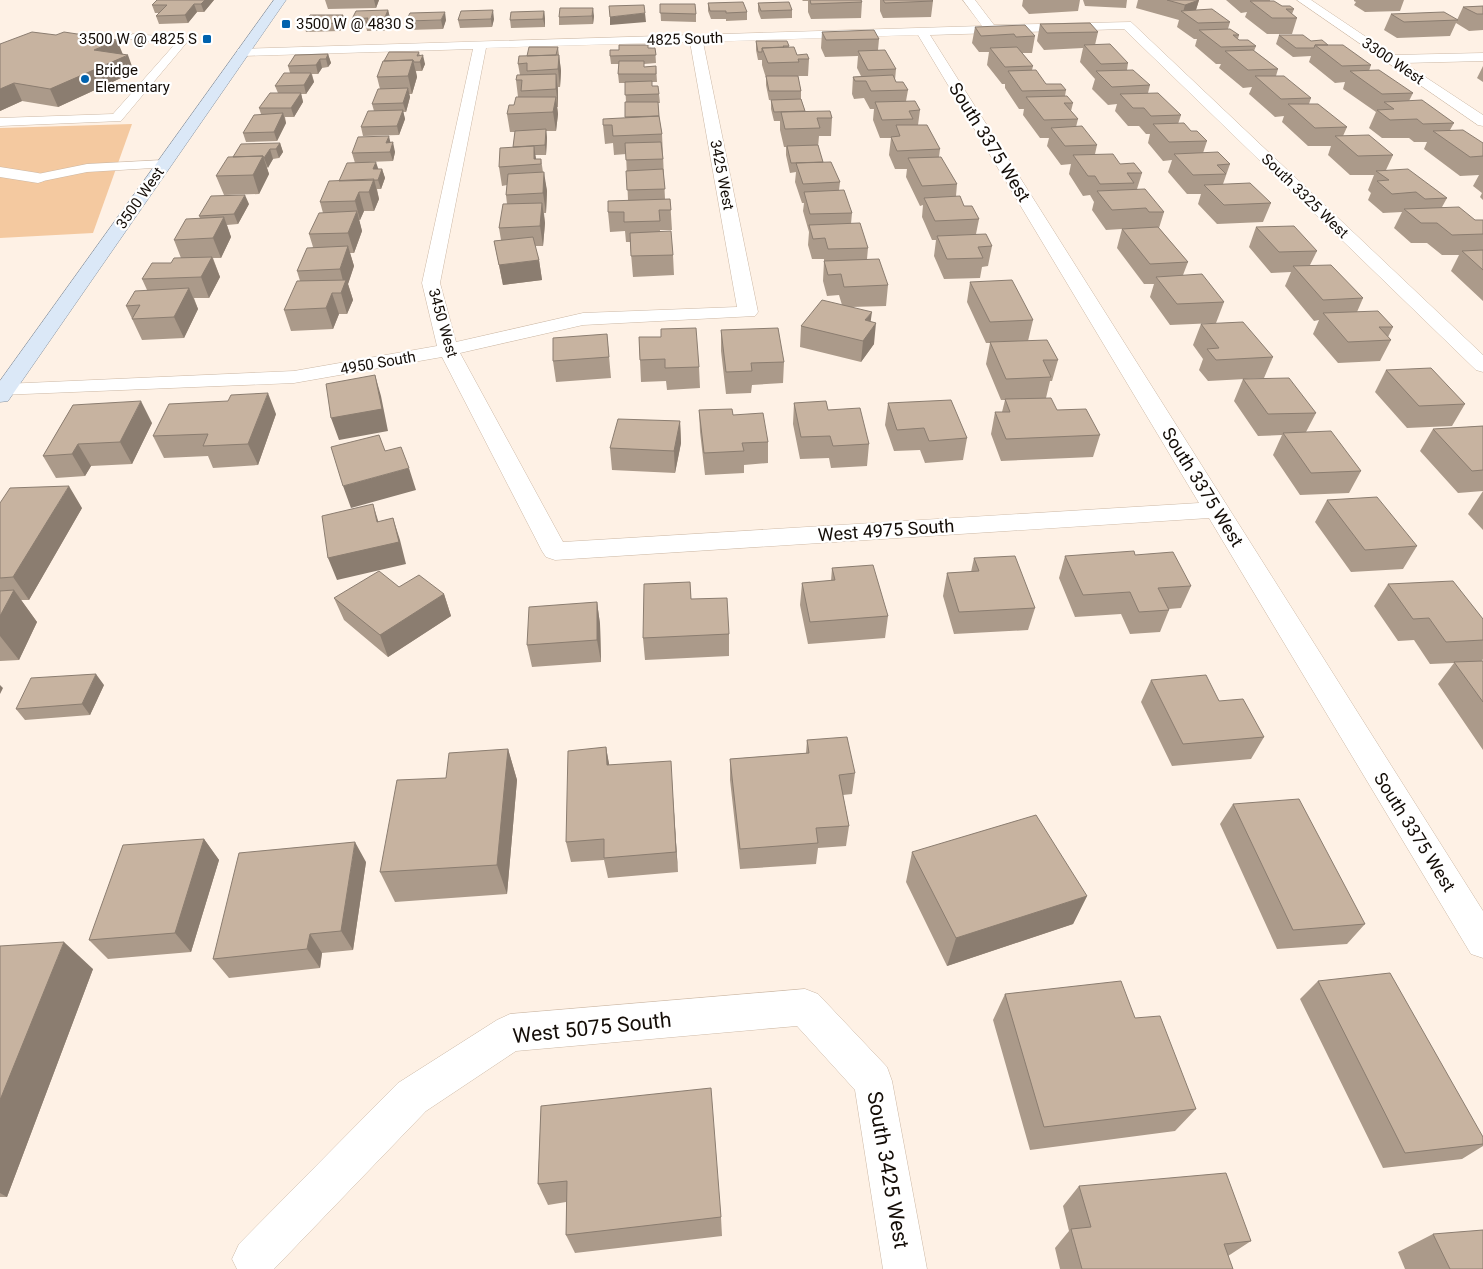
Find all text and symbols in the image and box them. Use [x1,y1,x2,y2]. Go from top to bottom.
place label: 3500 W @ 4830 S [296,15,414,33]
marker: 3500 W @ 4830 S [280,18,292,30]
street label: 4825 South [647,29,723,49]
place label: 3500 W @ 4825 S [79,30,197,48]
marker: 3500 W @ 4825 S [201,33,213,45]
street label: 3300 West [1358,34,1428,88]
place label: Bridge Elementary [95,61,170,96]
marker: Bridge Elementary [79,73,91,85]
street label: South 3375 West [945,79,1035,206]
street label: 3425 West [706,138,738,212]
street label: South 3325 West [1258,150,1352,242]
street label: 3500 West [112,164,168,232]
street label: 3450 West [425,286,461,360]
street label: 4950 South [339,348,417,378]
street label: South 3375 West [1158,424,1248,551]
street label: West 4975 South [817,515,955,545]
street label: South 3375 West [1370,769,1460,896]
street label: West 5075 South [512,1008,672,1048]
street label: South 3425 West [862,1090,914,1251]

